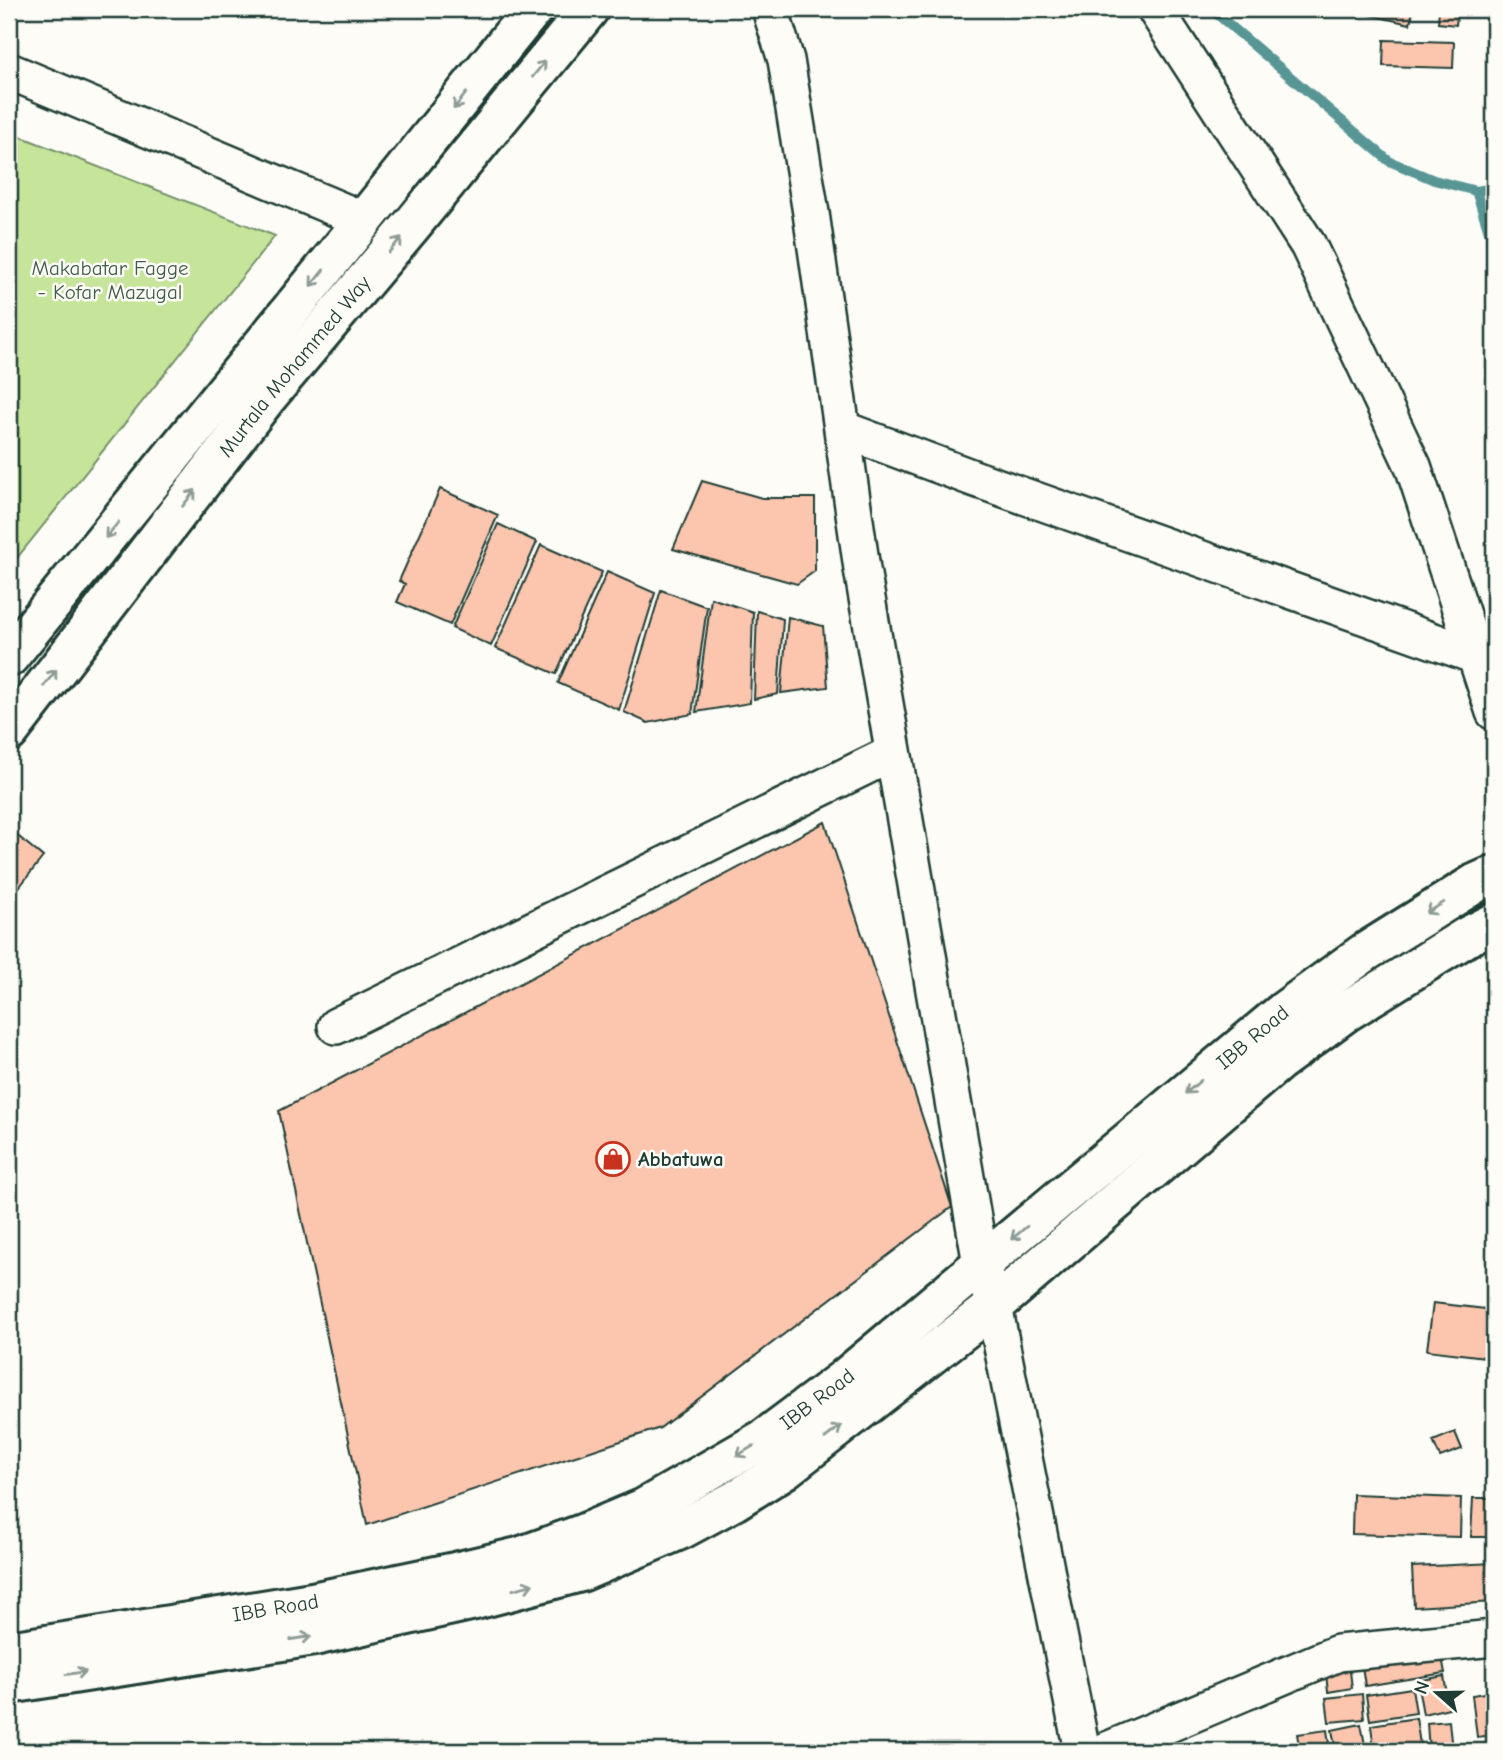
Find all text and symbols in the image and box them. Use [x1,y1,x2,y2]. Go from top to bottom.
one-way arrow [531,61,547,79]
one-way arrow [452,91,467,109]
one-way arrow [387,237,402,255]
park label: Makabatar Fagge - Kofar Mazugal [31,256,189,304]
one-way arrow [310,269,325,287]
street label: Murtala Mohammed Way [213,271,376,462]
one-way arrow [182,489,197,507]
one-way arrow [104,521,119,539]
one-way arrow [43,669,58,688]
one-way arrow [1425,902,1445,916]
street label: IBB Road [1212,1000,1293,1074]
one-way arrow [1185,1079,1203,1095]
shop icon: Abbatuwa [594,1140,632,1178]
place label: Abbatuwa [638,1147,724,1171]
one-way arrow [1010,1225,1028,1241]
street label: IBB Road [775,1363,859,1435]
one-way arrow [823,1425,842,1440]
one-way arrow [735,1444,755,1458]
one-way arrow [512,1580,534,1593]
street label: IBB Road [231,1589,321,1627]
one-way arrow [289,1631,312,1644]
north arrow [1402,1658,1472,1728]
one-way arrow [64,1666,87,1679]
text: N [1410,1678,1434,1697]

